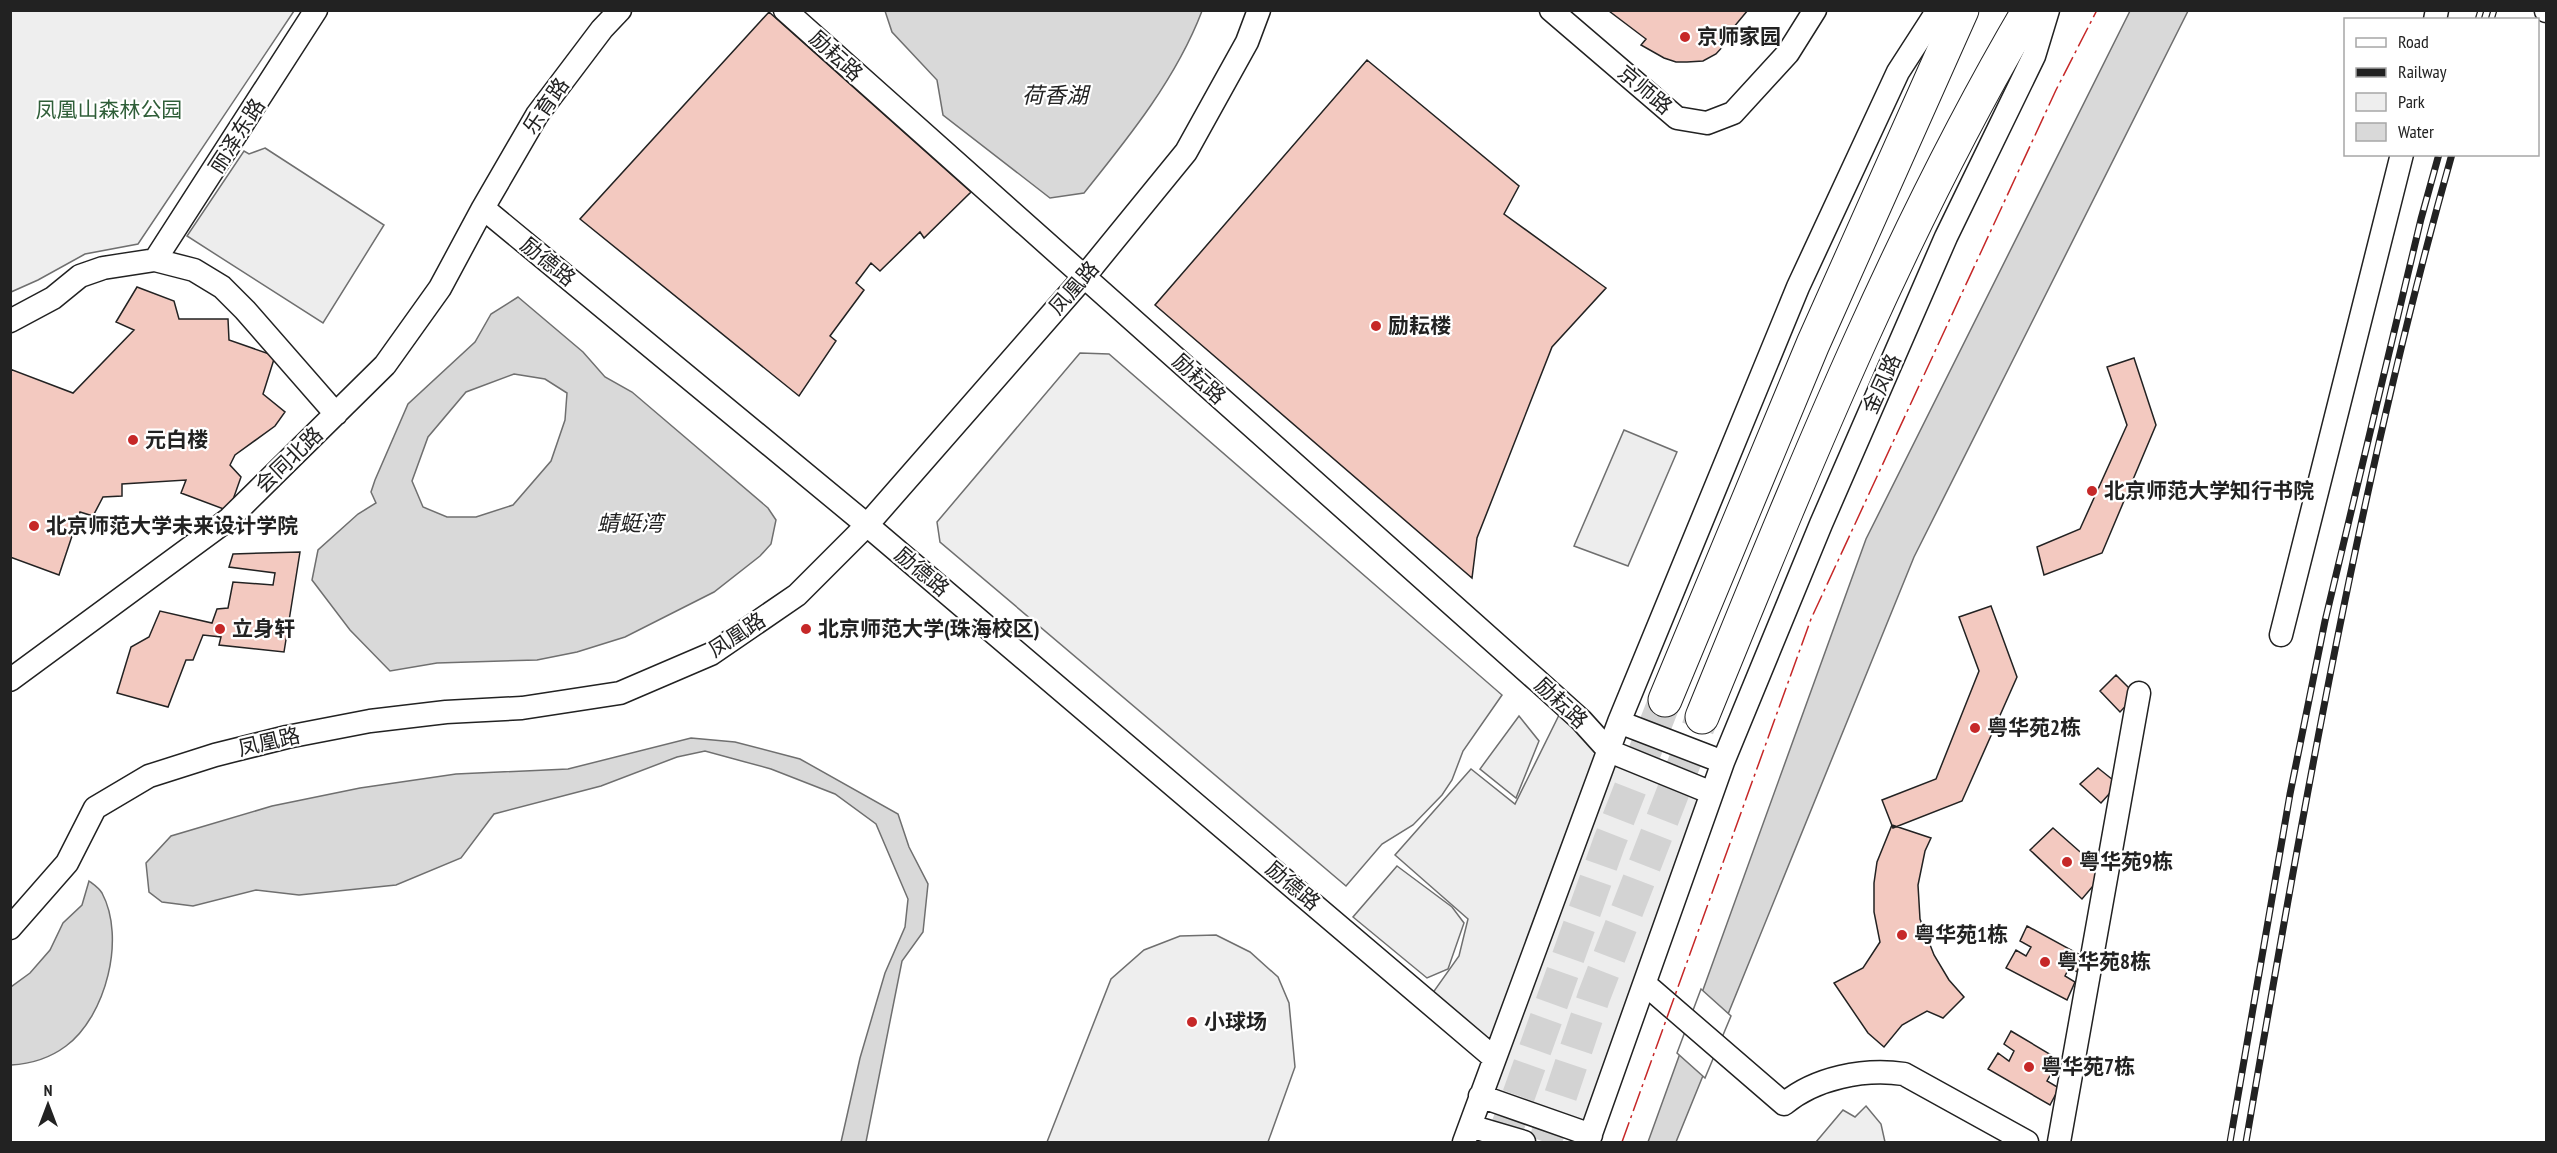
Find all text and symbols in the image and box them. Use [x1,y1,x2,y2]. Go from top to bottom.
legend [2344,18,2539,156]
place label: 京师家园 [1697,23,1781,50]
street label: 励耘路 [804,25,869,87]
marker: 京师家园 [1678,30,1692,44]
text: Road [2398,30,2429,53]
street label: 京师路 [1613,59,1678,120]
text: Railway [2398,60,2447,83]
street label: 乐育路 [516,72,575,139]
water label: 荷香湖 [1022,81,1091,109]
text: Park [2398,90,2425,113]
street label: 丽泽东路 [202,93,271,178]
park label: 凤凰山森林公园 [36,96,183,123]
text: Water [2398,120,2434,143]
street label: 励德路 [515,231,581,292]
street label: 凤凰路 [1043,255,1104,320]
place label: 励耘楼 [1388,312,1451,339]
marker: 励耘楼 [1369,319,1383,333]
street label: 励耘路 [1167,348,1232,410]
street label: 金凤路 [1856,350,1907,418]
street label: 会同北路 [249,421,328,499]
place label: 元白楼 [145,426,208,453]
marker: 元白楼 [126,433,140,447]
place label: 北京师范大学知行书院 [2104,477,2314,504]
marker: 北京师范大学知行书院 [2085,484,2099,498]
water label: 蜻蜓湾 [597,509,667,537]
place label: 北京师范大学未来设计学院 [46,512,298,539]
marker: 北京师范大学未来设计学院 [27,519,41,533]
street label: 励德路 [890,541,955,602]
street label: 凤凰路 [703,606,770,663]
place label: 立身轩 [232,615,295,642]
place label: 北京师范大学(珠海校区) [818,615,1040,642]
marker: 立身轩 [213,622,227,636]
marker: 北京师范大学(珠海校区) [799,622,813,636]
street label: 励耘路 [1529,671,1594,734]
place label: 粤华苑2栋 [1987,714,2081,741]
street label: 凤凰路 [235,721,303,762]
marker: 粤华苑2栋 [1968,721,1982,735]
place label: 粤华苑9栋 [2079,848,2173,875]
street label: 励德路 [1261,855,1326,916]
marker: 粤华苑9栋 [2060,855,2074,869]
place label: 粤华苑1栋 [1914,921,2008,948]
marker: 粤华苑1栋 [1895,928,1909,942]
place label: 粤华苑8栋 [2057,948,2151,975]
marker: 粤华苑8栋 [2038,955,2052,969]
place label: 小球场 [1204,1008,1267,1035]
marker: 小球场 [1185,1015,1199,1029]
place label: 粤华苑7栋 [2041,1053,2135,1080]
marker: 粤华苑7栋 [2022,1060,2036,1074]
north arrow [18,1075,78,1135]
text: N [44,1080,52,1100]

